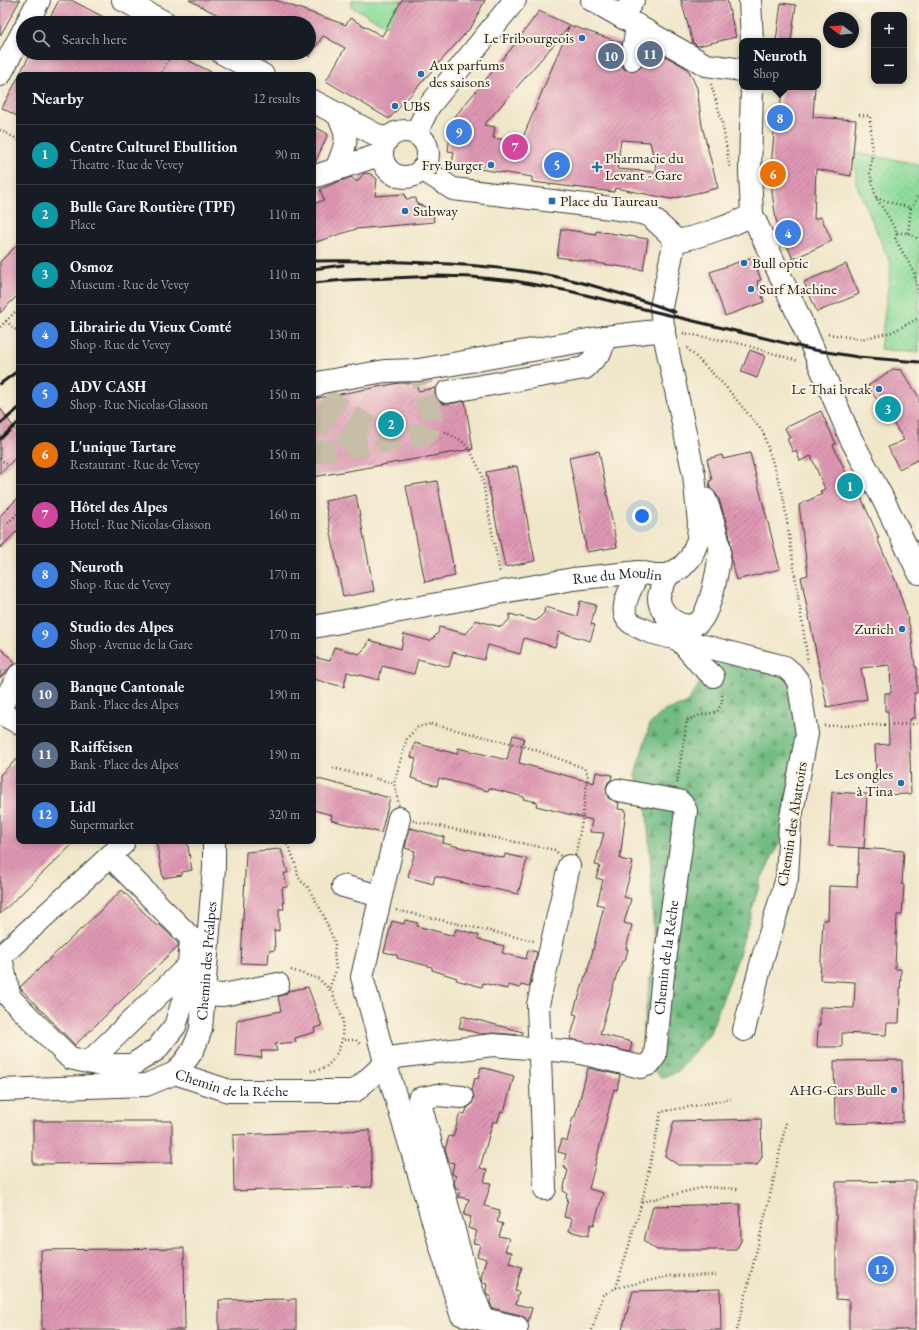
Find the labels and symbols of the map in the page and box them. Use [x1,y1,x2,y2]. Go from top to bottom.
north arrow [823,12,859,48]
place label: Le Fribourgeois [484,28,574,47]
marker: Le Fribourgeois [577,33,587,43]
pin: 11 [637,39,663,69]
pin: 10 [598,41,624,71]
place label: Aux parfums des saisons [428,55,505,91]
marker: Aux parfums des saisons [416,69,426,79]
place label: UBS [403,96,430,115]
marker: UBS [390,101,400,111]
pin: 8 [767,103,793,133]
pin: 9 [446,117,472,147]
pin: 7 [502,132,528,162]
place label: Pharmacie du Levant - Gare [605,148,684,184]
pin: 5 [544,150,570,180]
place label: Fry Burger [422,155,483,174]
pin: 6 [760,159,786,189]
marker: Fry Burger [486,160,496,170]
marker: Pharmacie du Levant - Gare [592,162,602,172]
place label: Place du Taureau [560,191,658,210]
marker: Place du Taureau [547,196,557,206]
place label: Subway [413,201,458,220]
marker: Subway [400,206,410,216]
pin: 4 [775,218,801,248]
place label: Bull optic [752,253,809,272]
marker: Bull optic [739,258,749,268]
place label: Surf Machine [759,279,837,298]
marker: Surf Machine [746,284,756,294]
place label: Le Thai break [791,379,872,398]
marker: Le Thai break [874,384,884,394]
pin: 3 [875,394,901,424]
pin: 2 [378,409,404,439]
pin: 1 [837,471,863,501]
your location [632,506,652,526]
street label: Rue du Moulin [572,562,662,588]
place label: Zurich [855,619,894,638]
marker: Zurich [897,624,907,634]
street label: Chemin des Abattoirs [772,760,811,888]
place label: Les ongles à Tina [834,764,893,800]
marker: Les ongles à Tina [896,778,906,788]
street label: Chemin de la Réche [649,899,682,1016]
street label: Chemin des Préalpes [192,901,220,1021]
street label: Chemin de la Réche [173,1064,289,1100]
place label: AHG-Cars Bulle [788,1080,886,1099]
marker: AHG-Cars Bulle [889,1085,899,1095]
pin: 12 [868,1254,894,1284]

